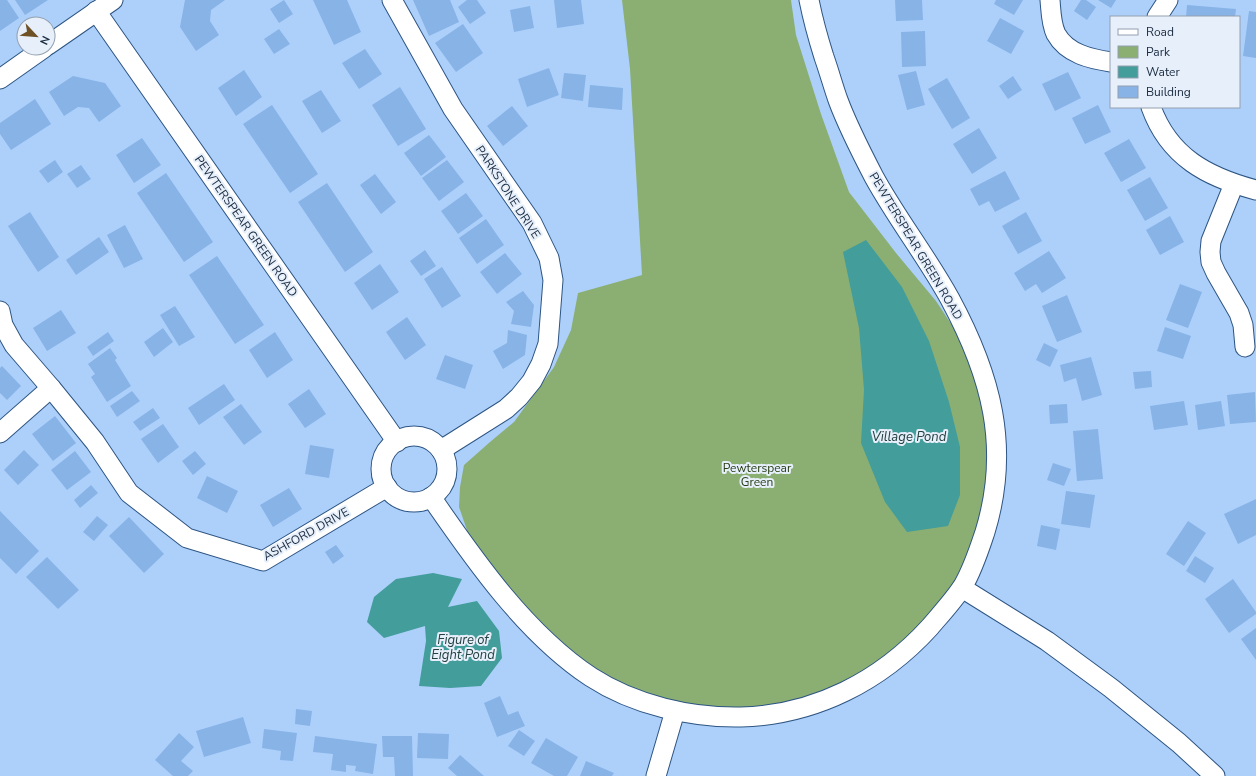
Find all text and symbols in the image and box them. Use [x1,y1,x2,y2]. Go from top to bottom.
north arrow [16,16,56,56]
legend [1110,16,1240,108]
text: Road [1146,24,1174,40]
text: N [36,33,53,47]
text: Park [1146,44,1171,60]
text: Water [1146,64,1180,80]
text: Building [1146,84,1191,100]
street label: PARKSTONE DRIVE [472,142,544,242]
street label: PEWTERSPEAR GREEN ROAD [191,152,301,300]
street label: PEWTERSPEAR GREEN ROAD [866,169,966,323]
water label: Village Pond [872,428,947,446]
park label: Pewterspear Green [723,460,792,490]
street label: ASHFORD DRIVE [260,504,352,564]
water label: Figure of Eight Pond [431,631,495,664]

